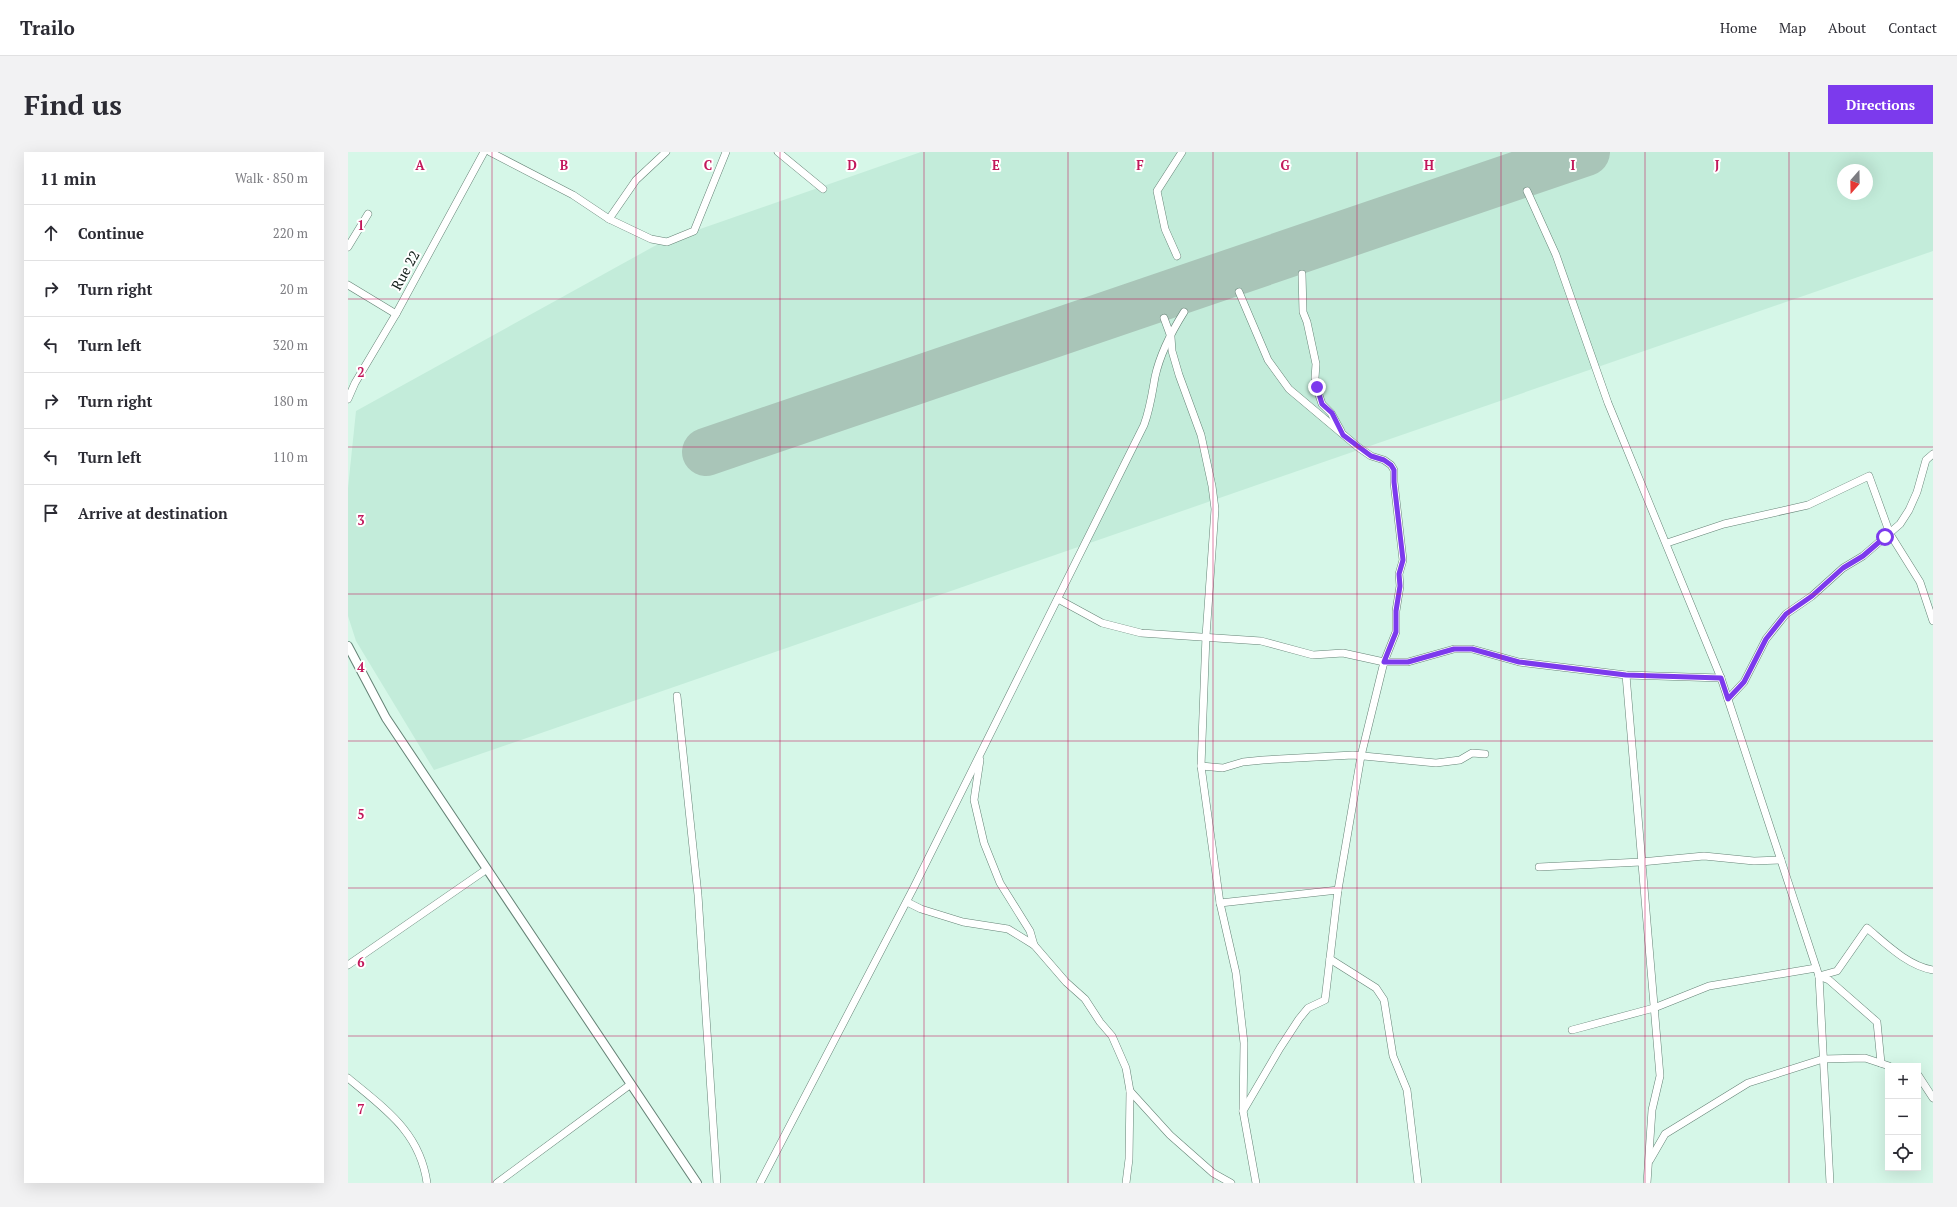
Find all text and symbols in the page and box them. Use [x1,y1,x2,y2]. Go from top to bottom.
text: Trailo [20,15,75,40]
text: Home [1720,18,1757,37]
text: Map [1779,18,1806,37]
text: About [1828,18,1866,37]
text: Contact [1888,18,1937,37]
button: Directions [1828,85,1933,124]
text: Find us [24,86,122,123]
text: A [415,156,425,174]
text: B [560,156,568,174]
text: C [704,156,712,174]
text: D [847,156,857,174]
text: E [992,156,1000,174]
text: F [1136,156,1144,174]
text: G [1280,156,1290,174]
text: H [1424,156,1434,174]
text: I [1571,156,1576,174]
text: J [1715,156,1720,174]
north arrow [1837,164,1873,200]
text: 11 min [40,167,96,190]
text: Walk · 850 m [235,169,308,187]
text: 1 [357,216,365,234]
icon: ahead [40,222,62,244]
text: Continue [78,223,144,243]
text: 220 m [273,224,308,242]
street label: Rue 22 [386,247,424,293]
icon: right [40,278,62,300]
text: Turn right [78,279,153,299]
text: 20 m [280,280,308,298]
icon: left [40,334,62,356]
text: Turn left [78,335,142,355]
text: 320 m [273,336,308,354]
text: 2 [357,363,365,381]
route end [1308,378,1326,396]
icon: right [40,390,62,412]
text: Turn right [78,391,153,411]
text: 180 m [273,392,308,410]
icon: left [40,446,62,468]
text: Turn left [78,447,142,467]
text: 110 m [273,448,308,466]
icon: arrive [40,502,62,524]
text: Arrive at destination [78,503,228,523]
text: 3 [357,511,365,529]
route start [1876,528,1894,546]
text: 4 [357,658,365,676]
text: 5 [357,805,365,823]
text: 6 [357,953,365,971]
map controls [1885,1063,1921,1171]
button: + [1885,1063,1921,1099]
button: − [1885,1099,1921,1135]
text: 7 [357,1100,365,1118]
button: locate [1885,1135,1921,1171]

